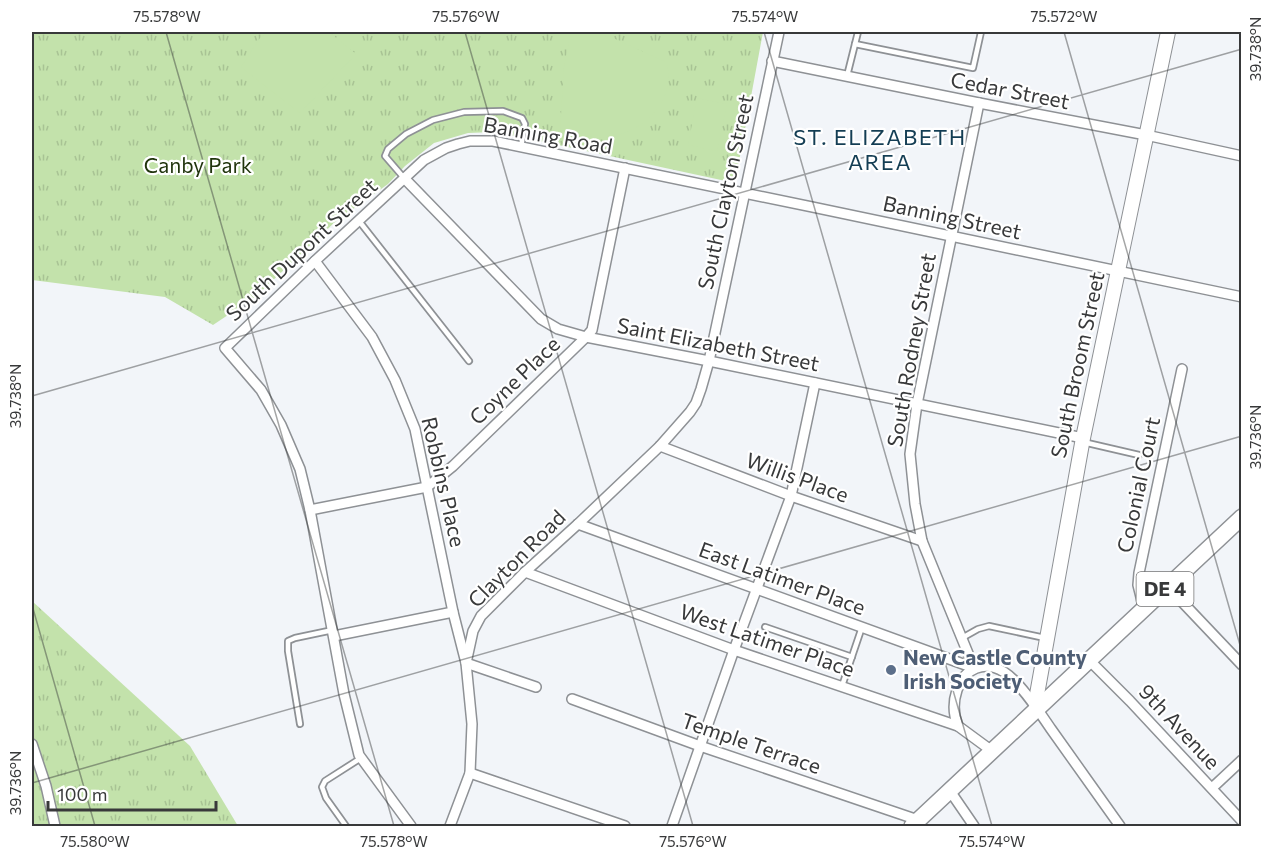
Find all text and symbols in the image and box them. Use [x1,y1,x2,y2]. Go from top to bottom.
text: 75.578°W [133,7,201,25]
text: 75.576°W [432,7,500,25]
text: 75.574°W [732,7,798,25]
text: 75.572°W [1030,7,1098,25]
text: 39.738°N [1246,17,1264,81]
street label: Cedar Street [949,66,1072,113]
street label: South Clayton Street [692,92,757,292]
street label: Banning Road [482,111,615,158]
district label: ST. ELIZABETH AREA [793,123,967,175]
park label: Canby Park [144,152,252,177]
street label: South Dupont Street [220,172,382,325]
street label: Banning Street [881,190,1024,243]
street label: South Rodney Street [881,251,940,449]
street label: South Broom Street [1045,269,1108,460]
street label: Saint Elizabeth Street [615,312,821,375]
street label: Coyne Place [464,331,564,429]
text: 39.738°N [6,364,24,428]
text: 39.736°N [1246,405,1264,469]
street label: Robbins Place [417,414,472,549]
street label: Colonial Court [1111,414,1164,555]
street label: Willis Place [743,446,852,507]
street label: Clayton Road [462,504,570,612]
street label: East Latimer Place [696,536,869,619]
road number: DE 4 [1136,572,1194,606]
street label: West Latimer Place [677,598,858,681]
place label: New Castle County Irish Society [903,644,1088,693]
marker: New Castle County Irish Society [884,663,898,677]
street label: 9th Avenue [1134,678,1226,774]
street label: Temple Terrace [678,707,825,778]
text: 39.736°N [6,751,24,815]
scale bar [48,774,216,812]
text: 100 m [57,783,107,805]
text: 75.580°W [60,832,130,850]
text: 75.578°W [360,832,428,850]
text: 75.576°W [659,832,727,850]
text: 75.574°W [959,832,1025,850]

